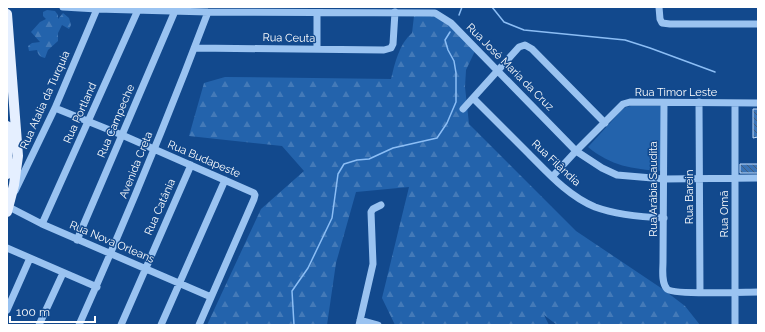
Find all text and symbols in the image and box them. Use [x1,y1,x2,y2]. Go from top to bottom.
street label: Rua José Maria da Cruz [464,21,557,114]
street label: Rua Ceuta [263,31,315,45]
street label: Rua Atalia da Turquia [17,49,73,151]
street label: Rua Portland [61,80,99,146]
street label: Rua Campeche [95,82,137,160]
street label: Rua Timor Leste [635,86,718,99]
street label: Avenida Creta [117,130,155,200]
street label: Rua Filândia [529,137,583,189]
street label: Rua Budapeste [166,138,243,180]
street label: Rua Arábia Saudita [647,141,660,237]
street label: Rua Barein [683,170,696,224]
street label: Rua Catânia [142,177,178,237]
street label: Rua Omã [718,191,731,237]
street label: Rua Nova Orleans [68,218,156,266]
scale bar [10,298,95,324]
text: 100 m [16,305,50,319]

